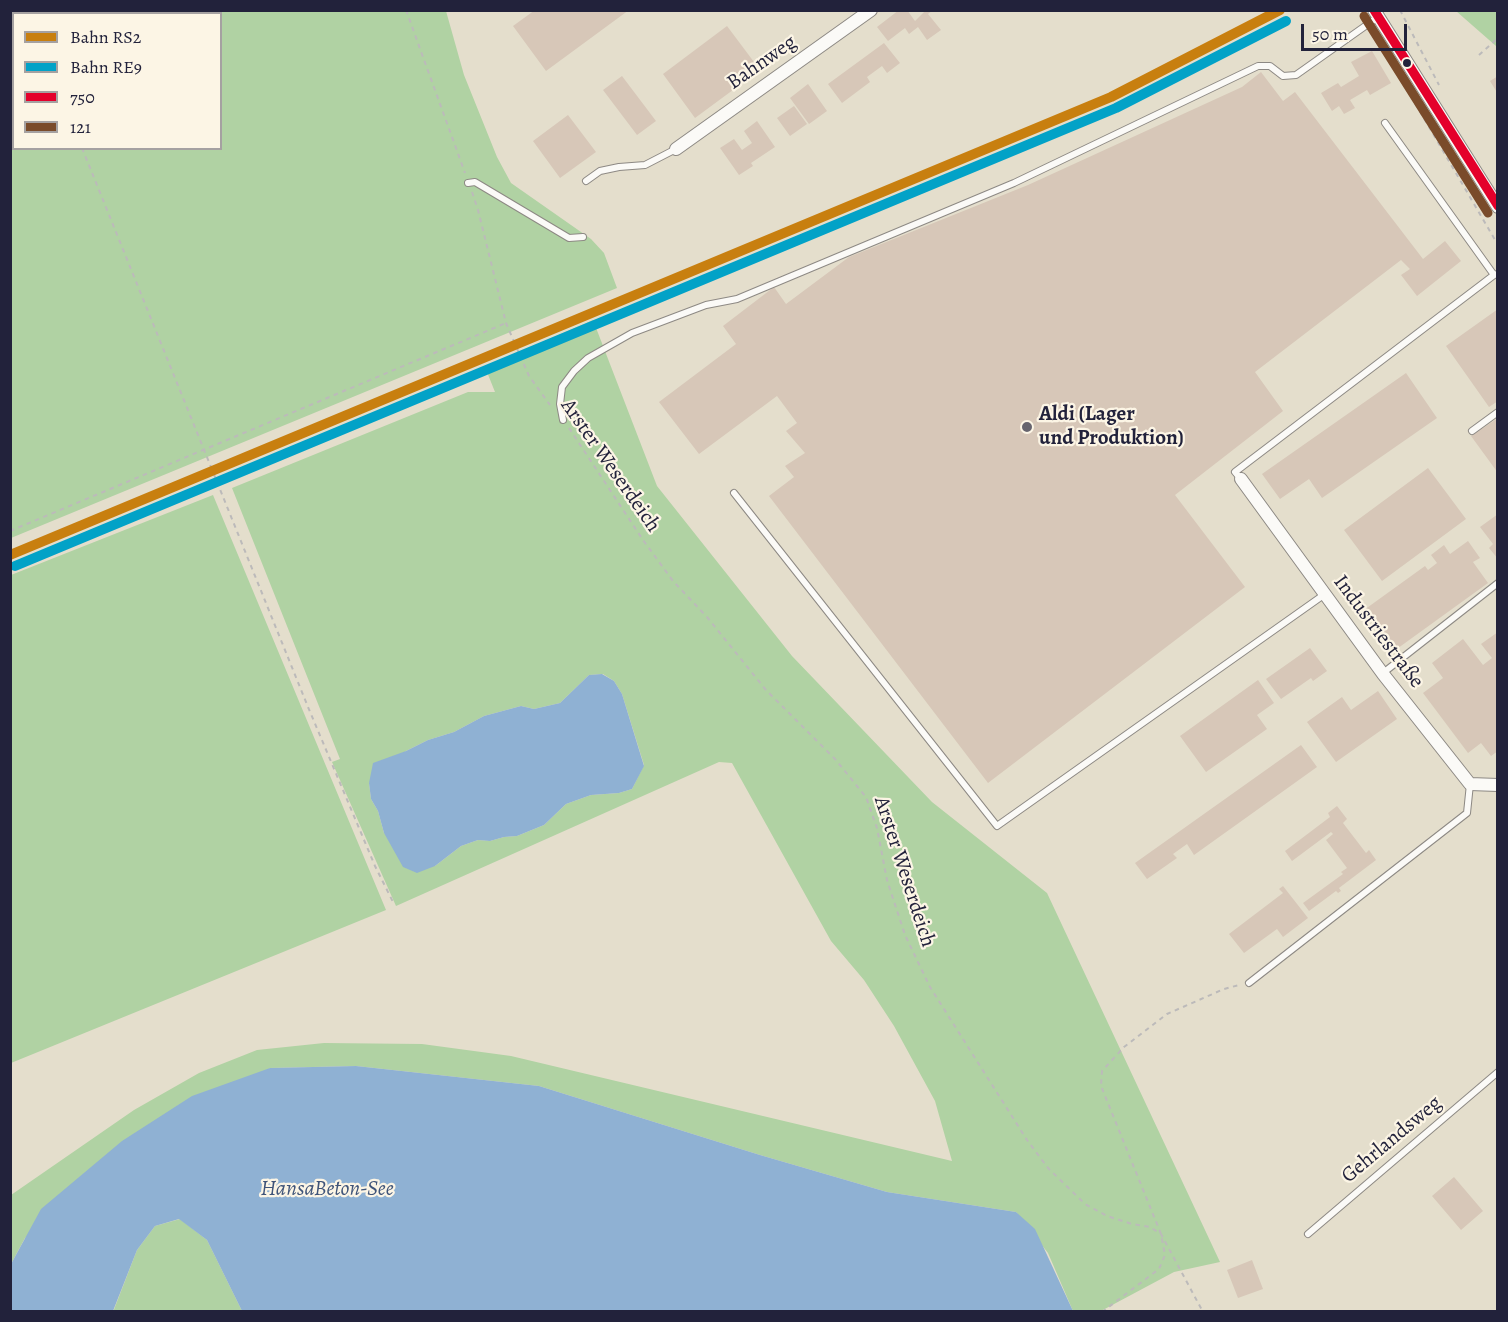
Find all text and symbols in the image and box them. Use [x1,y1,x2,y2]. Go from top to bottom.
legend [12,12,222,150]
scale bar [1304,12,1410,50]
text: 50 m [1312,22,1348,46]
text: Bahn RS2 [70,25,141,49]
street label: Bahnweg [722,30,802,96]
text: Bahn RE9 [70,55,142,79]
unlabelled marker [1401,57,1413,69]
text: 750 [70,85,95,109]
text: 121 [70,115,91,139]
street label: Arster Weserdeich [555,395,665,537]
place label: Aldi (Lager und Produktion) [1039,402,1184,452]
marker: Aldi (Lager und Produktion) [1020,420,1034,434]
street label: Industriestraße [1327,570,1429,694]
street label: Arster Weserdeich [868,794,940,950]
street label: Gehrlandsweg [1337,1091,1447,1189]
water label: HansaBeton-See [260,1177,394,1203]

